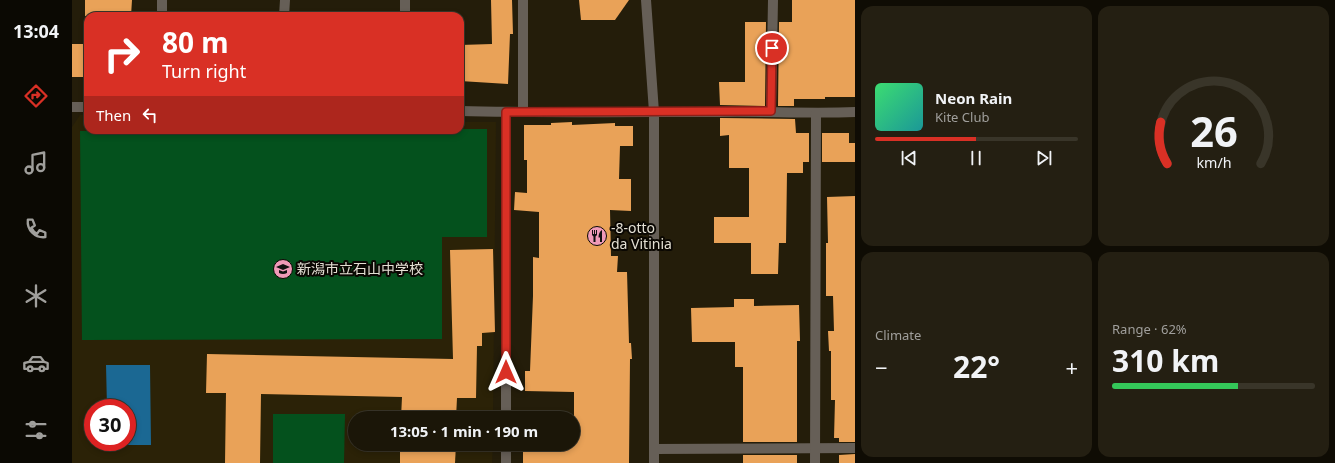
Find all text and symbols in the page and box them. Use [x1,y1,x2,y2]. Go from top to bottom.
text: 13:04 [13,19,59,43]
text: 80 m [162,23,229,61]
icon: right [96,28,148,80]
pin [755,31,789,65]
icon: arrive [761,37,783,59]
text: Turn right [162,59,246,83]
icon: directions [22,82,50,110]
text: Neon Rain [935,88,1012,108]
text: 26 [1190,103,1237,159]
icon: left [139,104,161,126]
text: Then [96,105,131,125]
text: Kite Club [935,108,989,126]
icon: previous [898,147,920,169]
icon: pause [965,147,987,169]
icon: next [1033,147,1055,169]
icon: music [22,149,50,177]
text: km/h [1196,153,1231,172]
icon: phone [22,215,50,243]
place label: -8-otto da Vitinia [611,218,672,253]
restaurant icon: -8-otto da Vitinia [586,225,608,247]
school or university icon: 新潟市立石山中学校 [272,258,294,280]
place label: 新潟市立石山中学校 [297,259,423,278]
icon: climate [22,282,50,310]
text: Range · 62% [1112,320,1187,338]
text: Climate [875,326,921,344]
text: 310 km [1112,340,1219,381]
text: 22° [953,346,1000,387]
icon: car [22,349,50,377]
position arrow [485,351,527,393]
text: − [875,352,888,382]
text: + [1065,352,1078,382]
speed limit sign: 30 [84,399,136,451]
icon: filters [22,416,50,444]
text: 13:05 · 1 min · 190 m [390,421,538,441]

